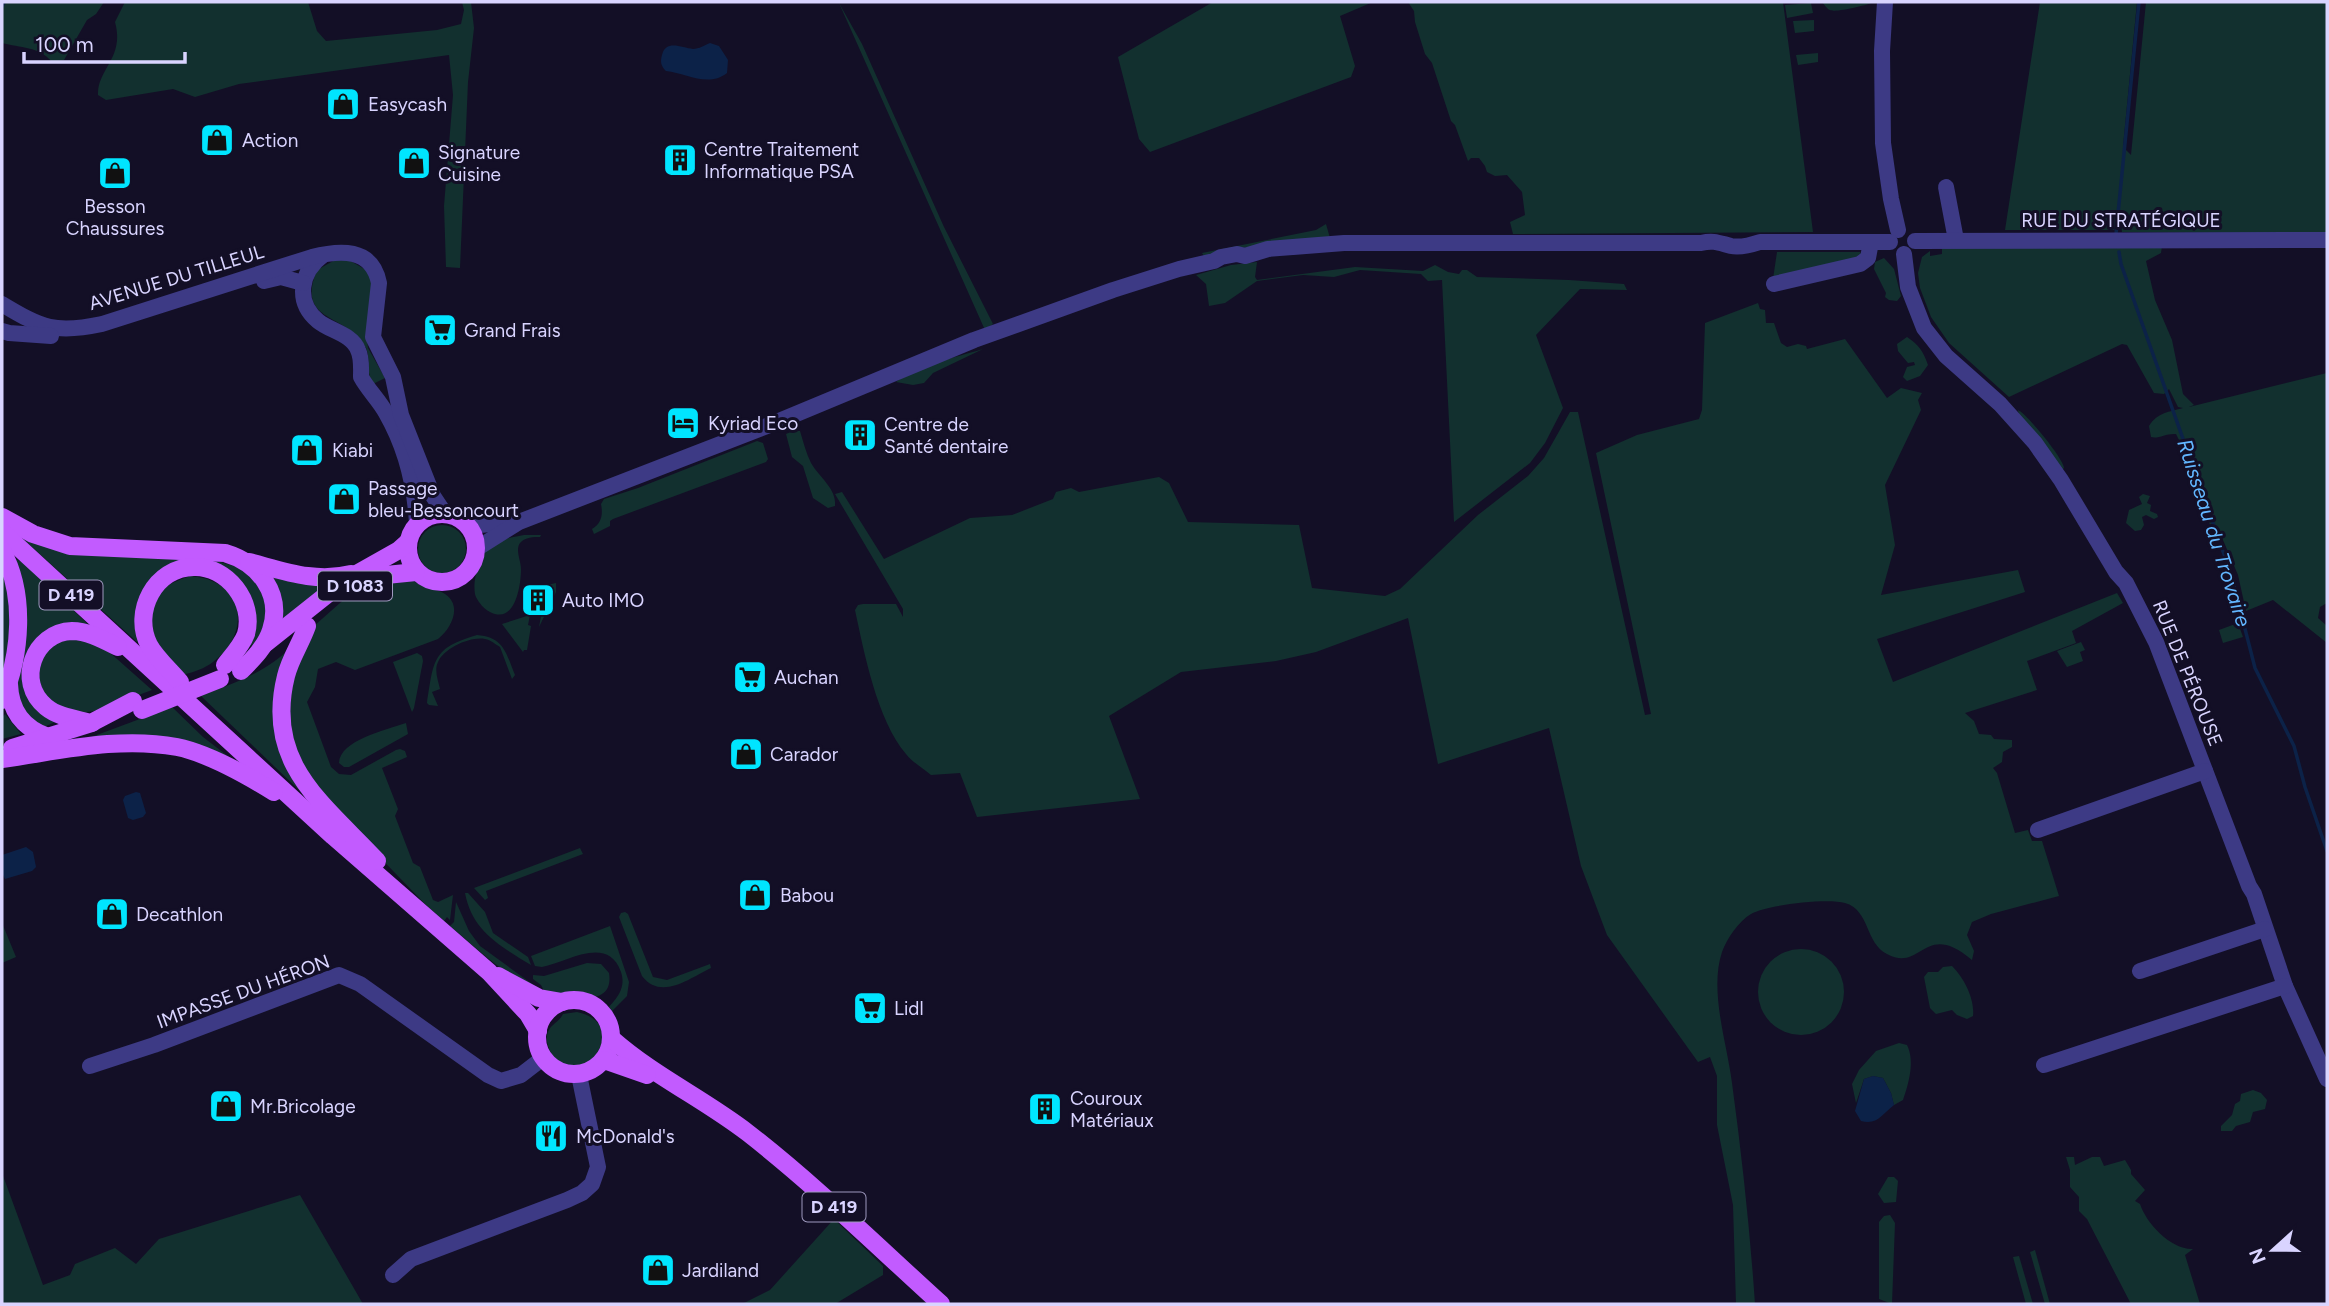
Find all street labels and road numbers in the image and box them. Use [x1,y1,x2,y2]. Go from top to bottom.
street label: RUE DU STRATÉGIQUE [2021,209,2221,232]
street label: AVENUE DU TILLEUL [86,240,266,315]
road number: D 1083 [318,572,392,600]
road number: D 419 [40,580,102,610]
street label: RUE DE PÉROUSE [2148,597,2227,750]
street label: IMPASSE DU HÉRON [154,949,333,1033]
road number: D 419 [802,1192,866,1222]

